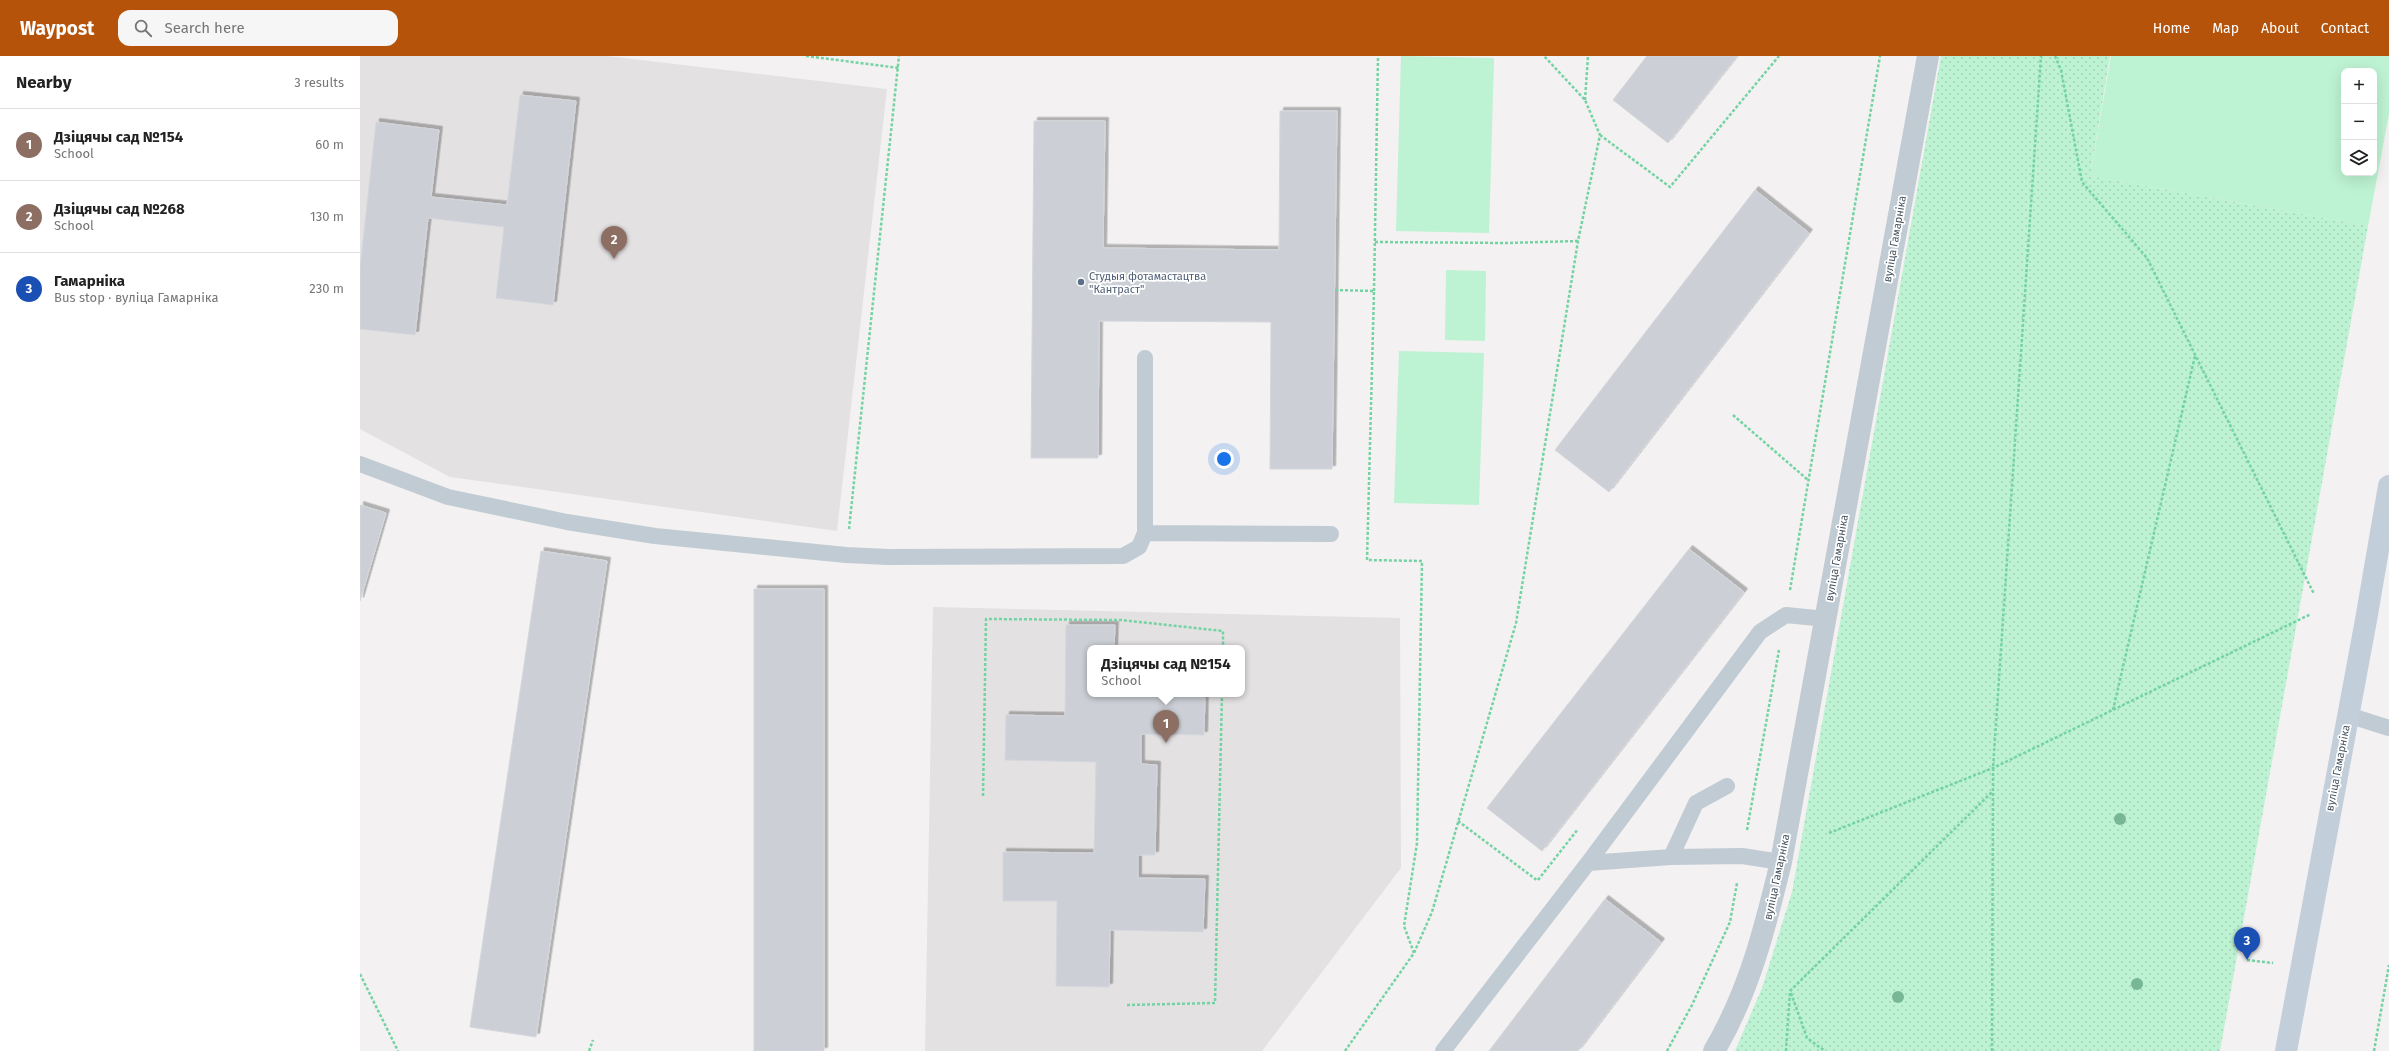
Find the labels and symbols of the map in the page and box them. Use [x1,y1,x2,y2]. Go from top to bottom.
street label: вуліца Гамарніка [1881,195,1909,283]
pin: 2 [601,226,627,259]
place label: Студыя фотамастацтва "Кантраст" [1089,270,1206,296]
marker: Студыя фотамастацтва "Кантраст" [1076,277,1086,287]
your location [1214,449,1234,469]
street label: вуліца Гамарніка [1823,514,1851,602]
pin: 1 [1153,710,1179,743]
street label: вуліца Гамарніка [2323,724,2353,812]
street label: вуліца Гамарніка [1762,833,1792,921]
pin: 3 [2234,927,2260,960]

